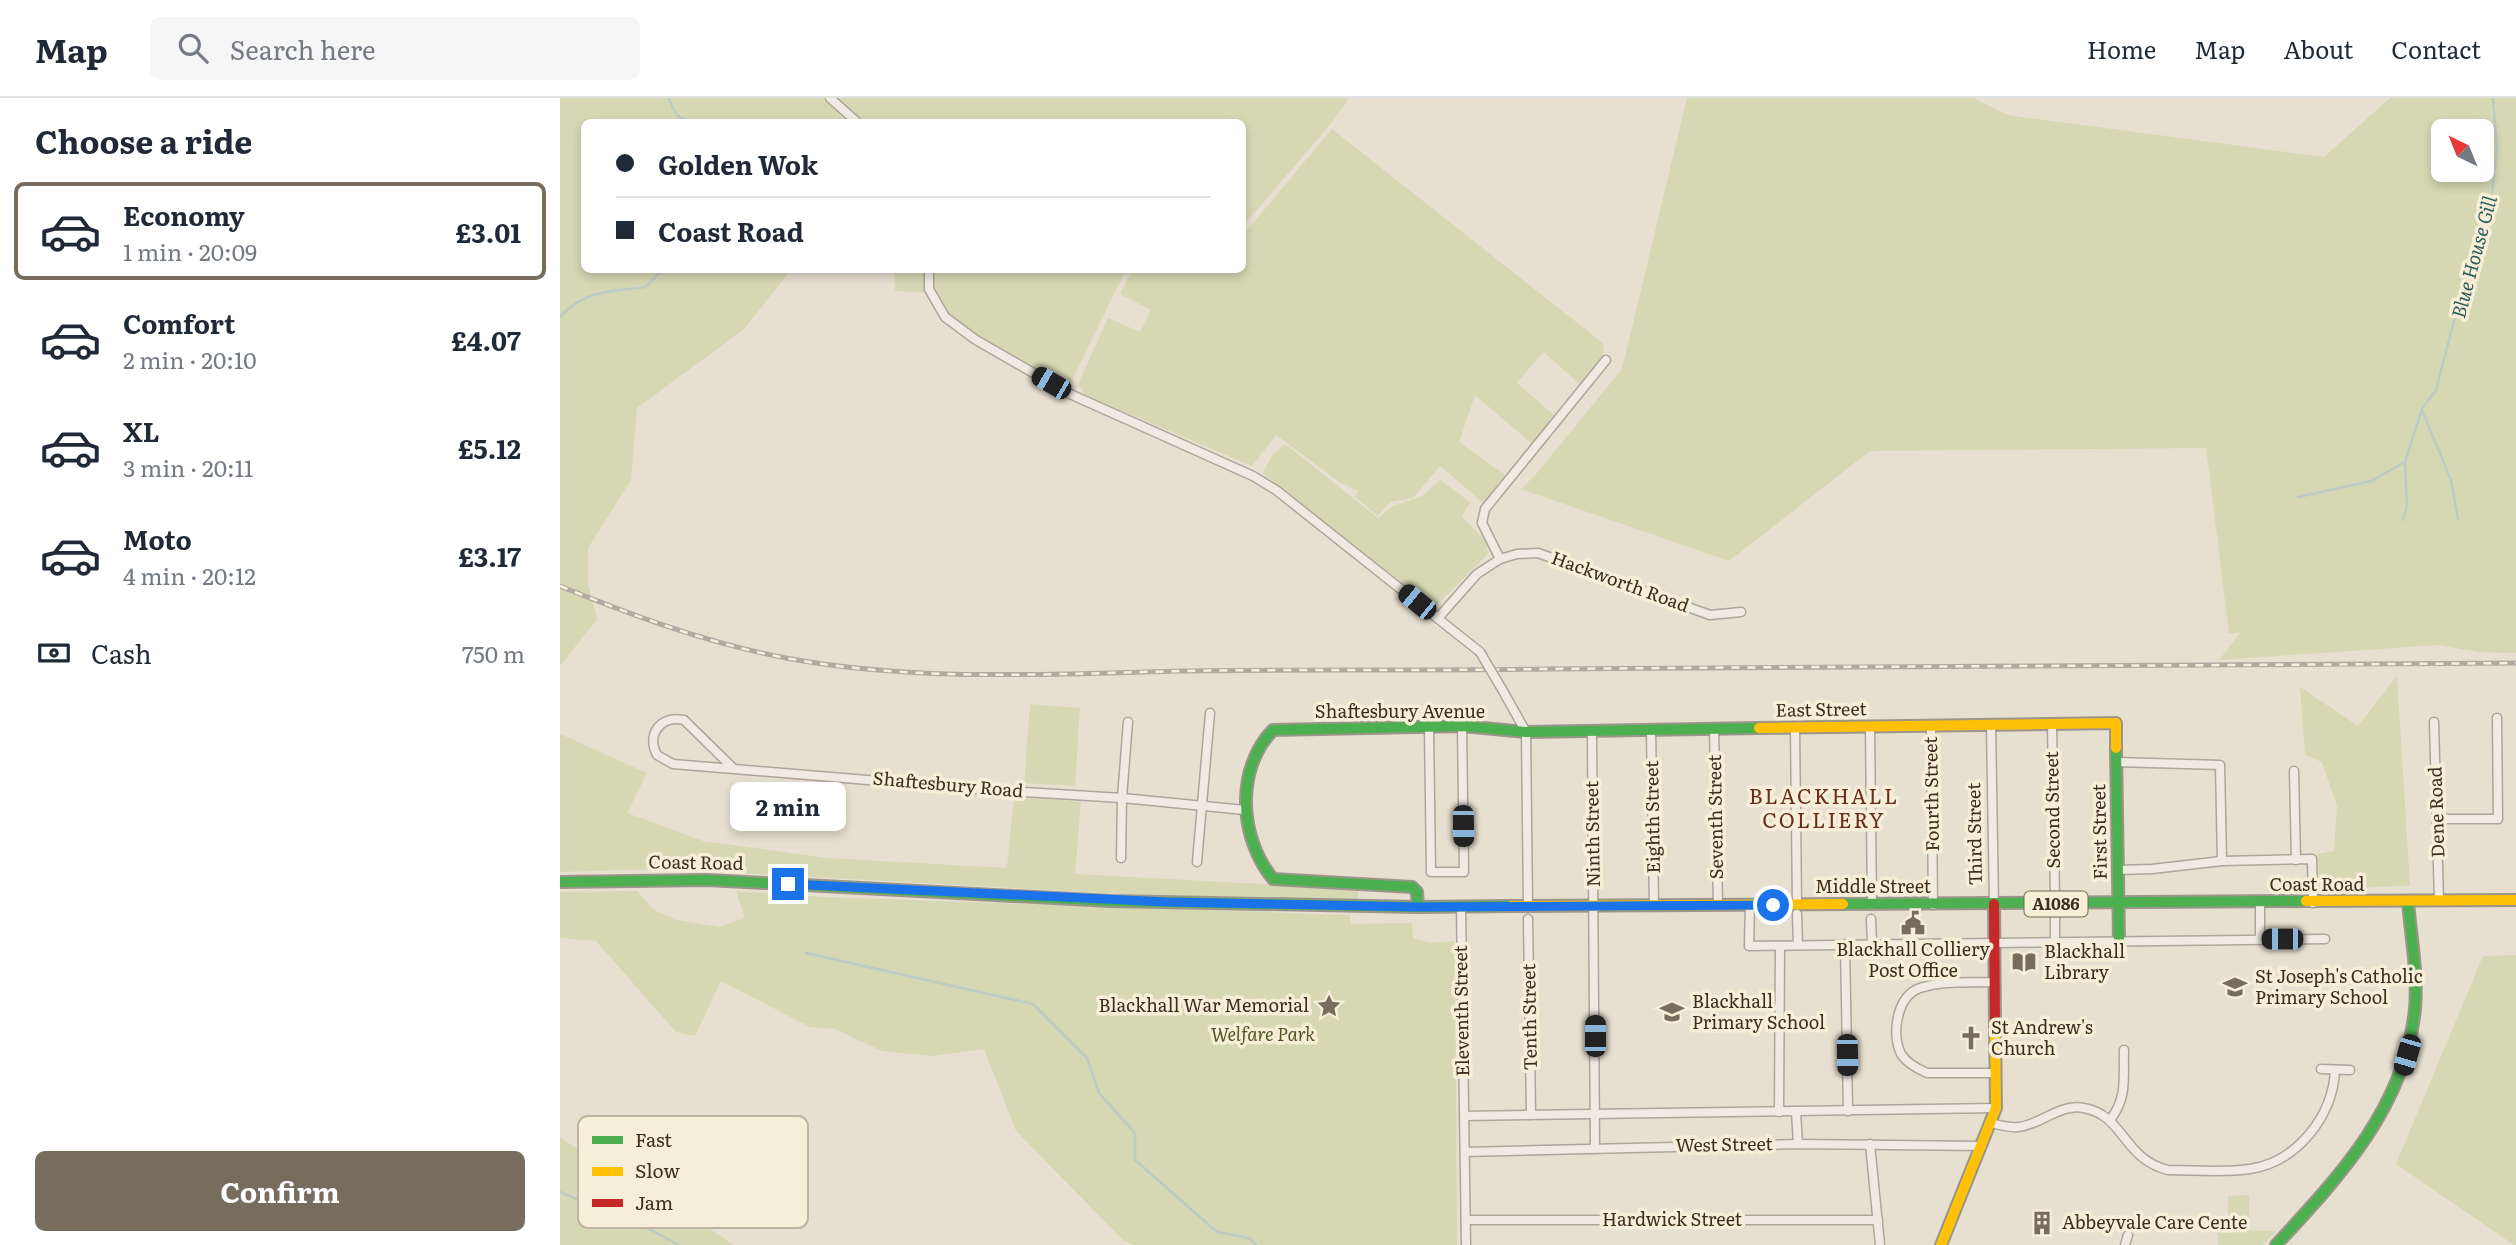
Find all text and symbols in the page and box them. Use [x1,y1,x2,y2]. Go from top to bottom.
search box [150,17,640,80]
text: Map [35,24,108,73]
icon: search [174,29,212,67]
text: Search here [230,29,376,68]
text: Home [2087,31,2156,66]
text: Map [2194,31,2245,66]
text: About [2283,31,2353,66]
text: Contact [2391,31,2481,66]
text: Choose a ride [35,116,252,164]
north arrow [2431,119,2494,182]
map controls [2431,119,2494,182]
text: Golden Wok [658,144,818,183]
water label: Blue House Gill [2443,192,2503,321]
text: Economy [123,195,245,234]
icon: car [39,200,102,263]
text: Coast Road [658,211,804,250]
text: £3.01 [455,212,521,251]
text: 1 min · 20:09 [123,234,257,268]
text: Comfort [123,303,235,342]
icon: car [39,308,102,371]
text: £4.07 [451,320,521,359]
text: 2 min · 20:10 [123,342,257,376]
car [1028,363,1075,403]
text: XL [123,411,160,450]
icon: car [39,416,102,479]
text: £5.12 [458,428,521,467]
text: 3 min · 20:11 [123,450,253,484]
text: Moto [123,519,192,558]
icon: car [39,524,102,587]
text: £3.17 [458,536,521,575]
street label: Hackworth Road [1548,543,1693,618]
text: 4 min · 20:12 [123,558,256,592]
car [1395,581,1440,623]
text: Cash [91,633,152,672]
icon: cash [35,634,73,672]
text: 750 m [462,636,525,670]
street label: East Street [1775,694,1868,723]
street label: Shaftesbury Avenue [1315,697,1485,724]
street label: Fourth Street [1916,736,1945,852]
street label: Second Street [2037,750,2066,869]
street label: Seventh Street [1700,754,1729,880]
street label: Eighth Street [1637,760,1666,874]
street label: Shaftesbury Road [872,763,1024,804]
street label: Dene Road [2420,766,2451,858]
district label: BLACKHALL COLLIERY [1749,779,1899,834]
street label: Ninth Street [1577,780,1606,887]
callout: 2 min [730,782,846,832]
street label: Third Street [1959,782,1988,886]
street label: First Street [2084,783,2113,880]
text: 2 min [756,789,820,823]
car [1453,805,1474,847]
street label: Coast Road [648,847,744,876]
route end [772,868,804,900]
street label: Coast Road [2269,870,2365,897]
street label: Middle Street [1815,872,1932,899]
route start [1757,889,1789,921]
road number: A1086 [2024,891,2088,916]
public building icon: Blackhall Colliery Post Office [1899,909,1927,937]
car [2262,929,2304,950]
place label: Blackhall Colliery Post Office [1836,935,1990,983]
place label: Blackhall Library [2044,937,2125,985]
street label: Eleventh Street [1446,944,1475,1077]
library icon: Blackhall Library [2010,948,2038,976]
place label: St Joseph's Catholic Primary School [2255,962,2423,1010]
street label: Tenth Street [1514,963,1543,1071]
school or university icon: St Joseph's Catholic Primary School [2221,973,2249,1001]
place label: Blackhall Primary School [1692,987,1825,1035]
place label: Blackhall War Memorial [1099,991,1309,1018]
place icon: Blackhall War Memorial [1315,992,1343,1020]
school or university icon: Blackhall Primary School [1658,998,1686,1026]
place label: St Andrew's Church [1991,1013,2093,1061]
car [1585,1015,1606,1057]
park label: Welfare Park [1211,1020,1315,1047]
church icon: St Andrew's Church [1957,1024,1985,1052]
car [2392,1032,2423,1078]
car [1837,1034,1858,1076]
legend [578,1116,808,1228]
text: Fast [635,1125,672,1153]
street label: West Street [1675,1129,1774,1158]
button: Confirm [35,1151,525,1231]
text: Slow [635,1156,680,1184]
text: Jam [635,1188,673,1216]
street label: Hardwick Street [1602,1205,1743,1232]
place label: Abbeyvale Care Cente [2062,1208,2247,1235]
building icon: Abbeyvale Care Cente [2028,1209,2056,1237]

